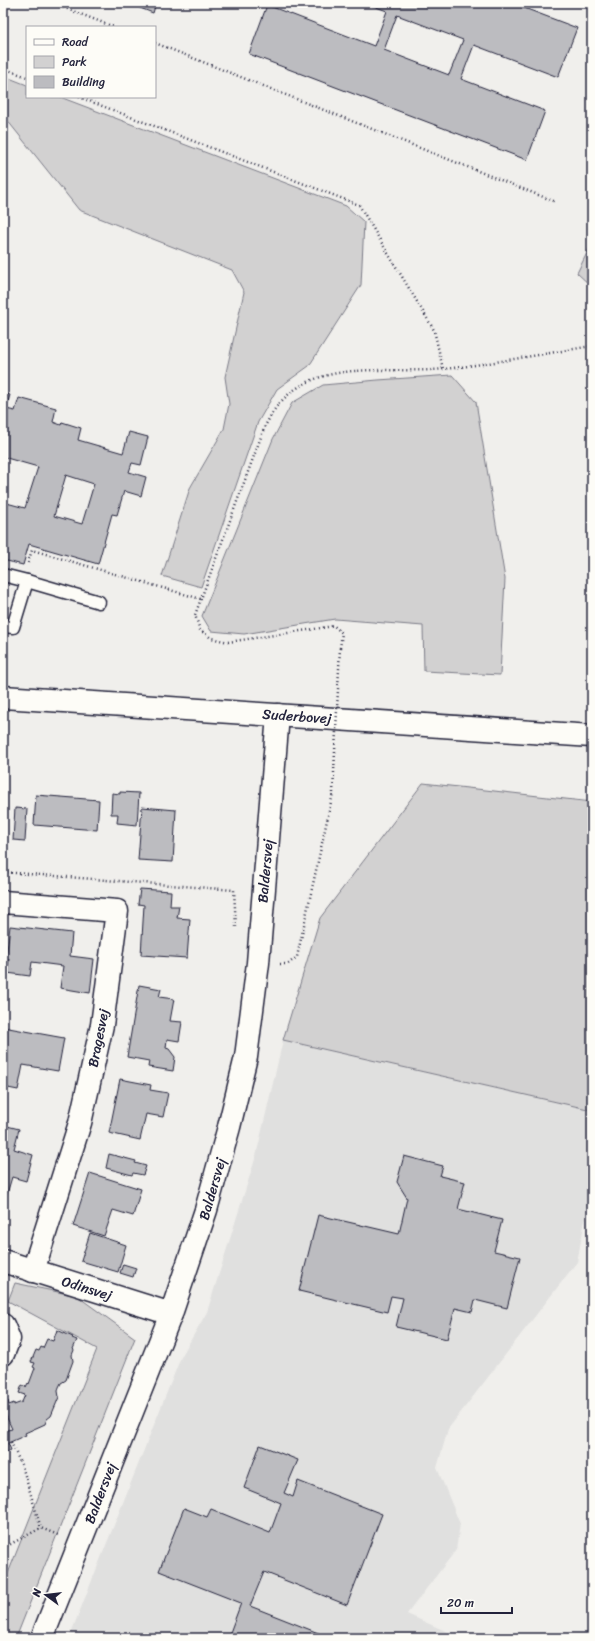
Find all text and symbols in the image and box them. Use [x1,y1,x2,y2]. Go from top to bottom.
legend [26,26,156,98]
text: Road [62,31,89,53]
text: Park [62,51,87,73]
text: Building [62,71,105,93]
street label: Suderbovej [262,702,333,731]
street label: Baldersvej [250,837,281,904]
street label: Bragesvej [81,1006,117,1070]
street label: Baldersvej [192,1154,234,1223]
street label: Odinsvej [58,1269,116,1308]
street label: Baldersvej [77,1458,124,1528]
north arrow [26,1575,66,1615]
text: N [26,1586,47,1600]
scale bar [441,1589,512,1615]
text: 20 m [447,1592,474,1614]

